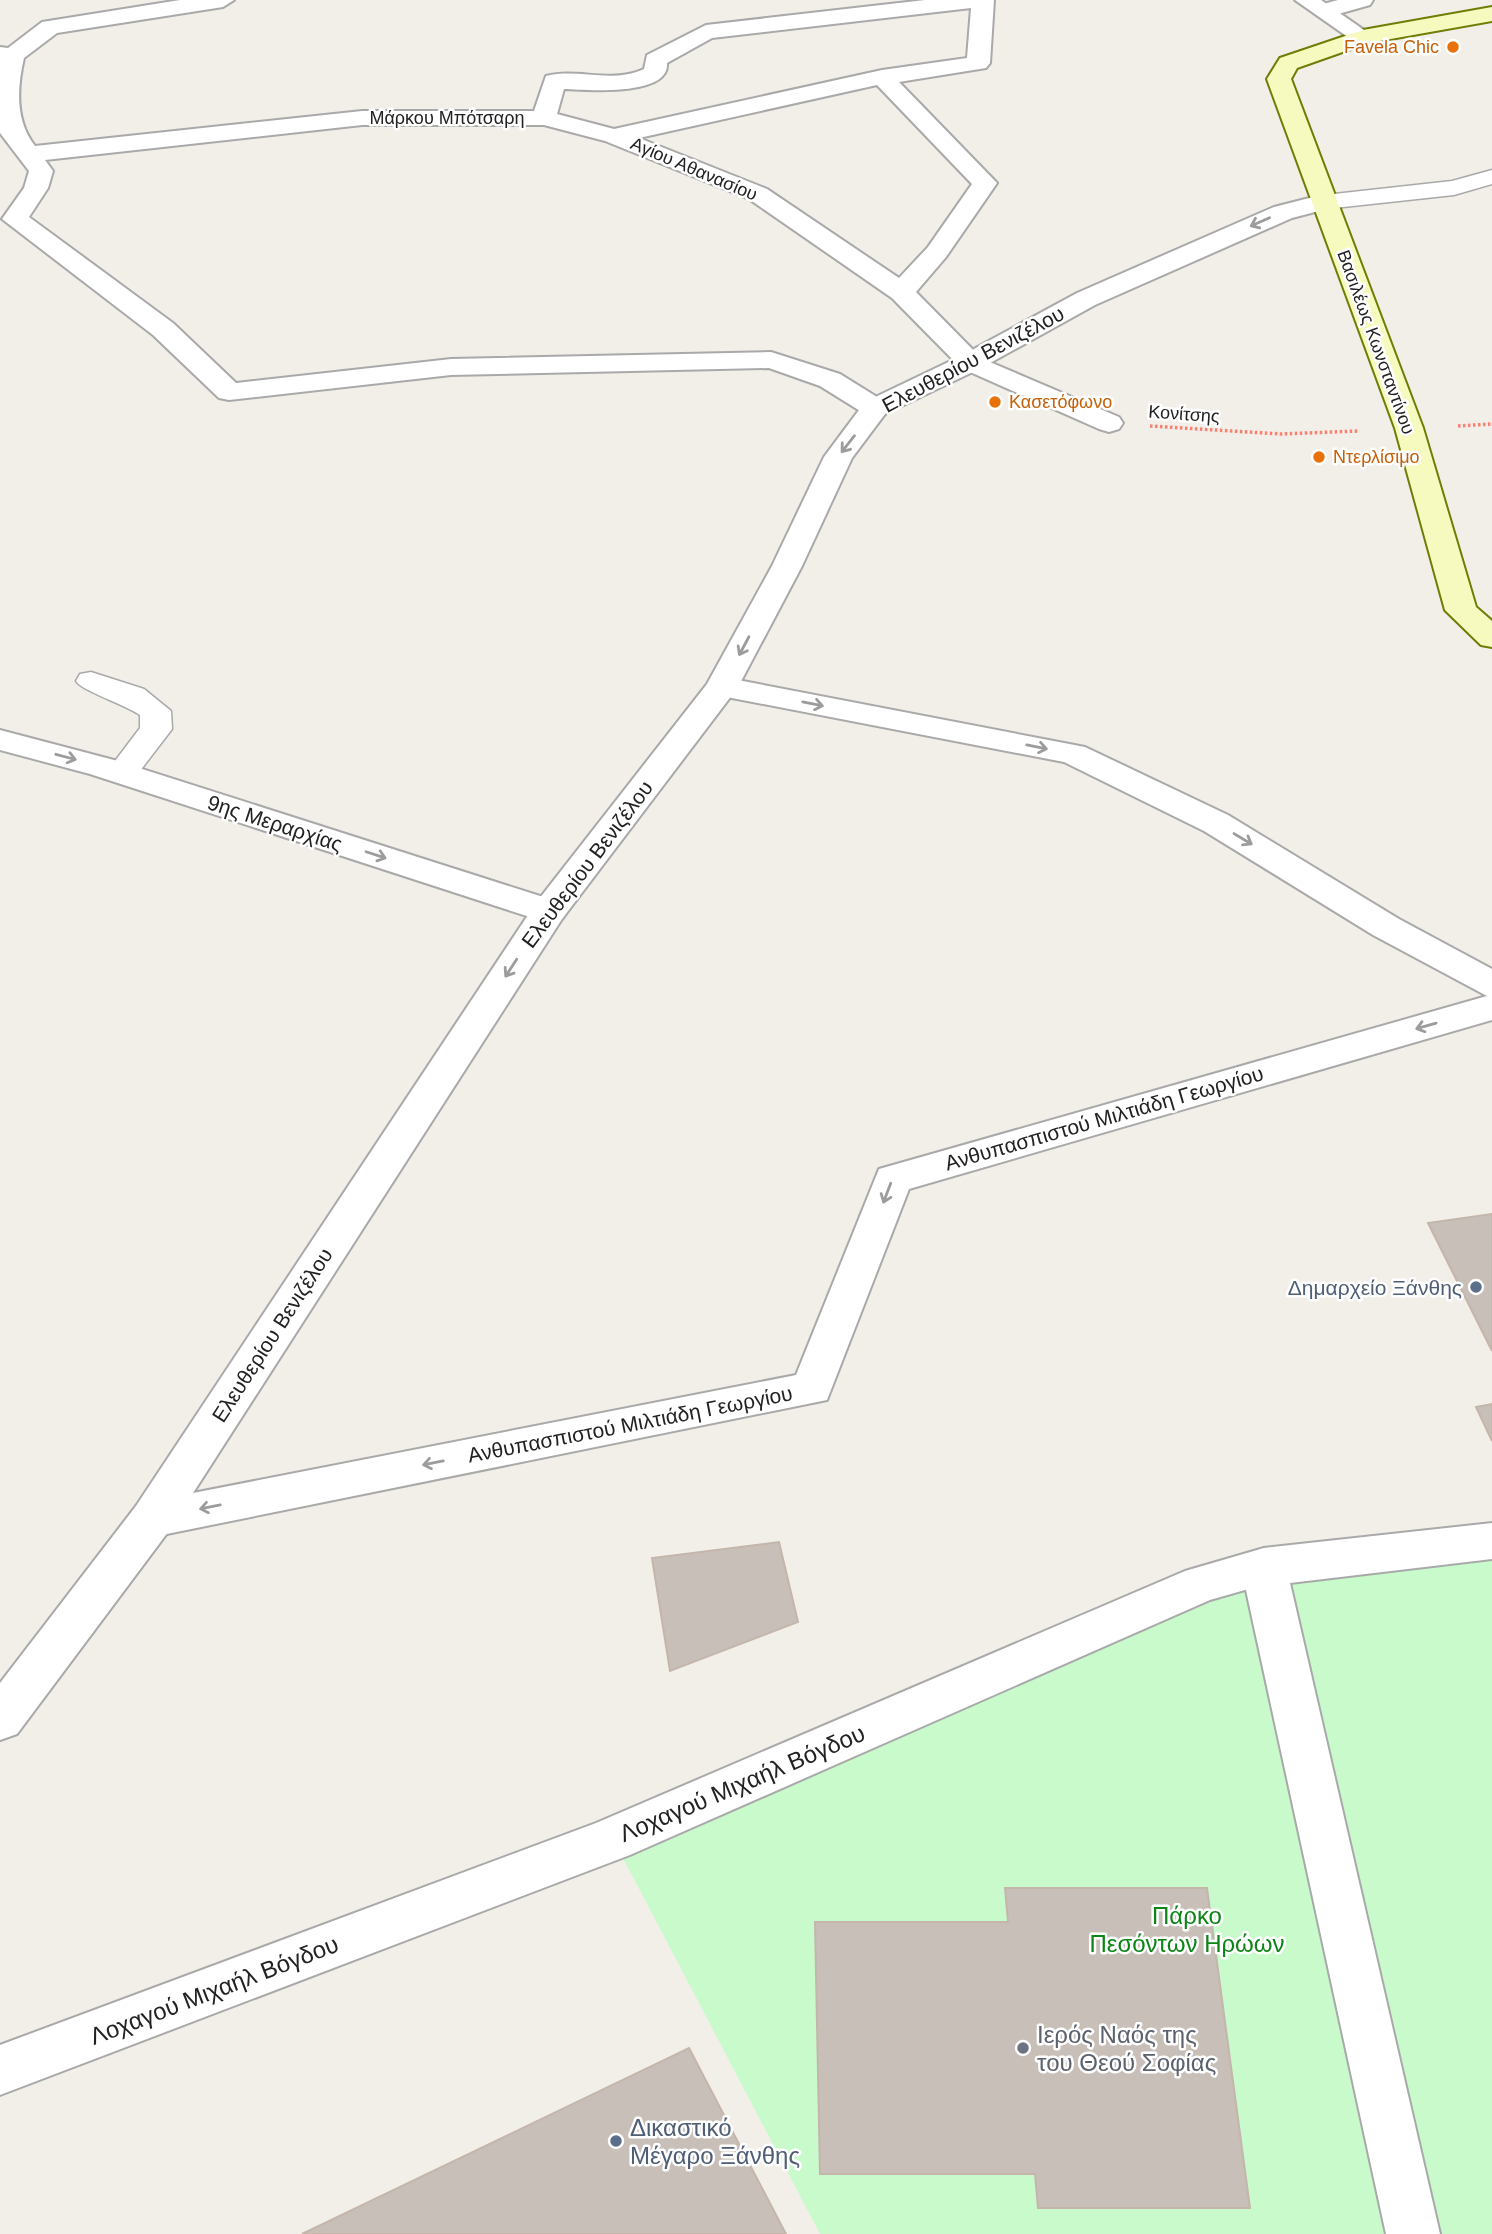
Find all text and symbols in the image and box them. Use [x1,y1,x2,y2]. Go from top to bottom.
place label: Favela Chic [1344,37,1439,57]
marker: Favela Chic [1445,39,1461,55]
street label: Μάρκου Μπότσαρη [369,108,525,128]
street label: Αγίου Αθανασίου [628,133,760,205]
one-way arrow [1250,216,1271,229]
street label: Βασιλέως Κωνσταντίνου [1333,247,1419,437]
street label: Ελευθερίου Βενιζέλου [878,301,1068,417]
place label: Κασετόφωνο [1009,392,1112,412]
marker: Κασετόφωνο [987,394,1003,410]
street label: Κονίτσης [1148,402,1221,426]
one-way arrow [841,434,856,452]
place label: Ντερλίσιμο [1333,447,1420,467]
marker: Ντερλίσιμο [1311,449,1327,465]
one-way arrow [737,635,751,655]
one-way arrow [801,698,824,712]
one-way arrow [1025,741,1048,755]
one-way arrow [54,751,77,764]
street label: Ελευθερίου Βενιζέλου [517,776,657,952]
street label: 9ης Μεραρχίας [205,790,345,856]
one-way arrow [1233,833,1253,847]
one-way arrow [365,850,387,862]
one-way arrow [504,958,518,978]
one-way arrow [1416,1020,1438,1033]
street label: Ανθυπασπιστού Μιλτιάδη Γεωργίου [942,1061,1266,1175]
one-way arrow [880,1182,893,1203]
street label: Ελευθερίου Βενιζέλου [207,1244,337,1426]
place label: Δημαρχείο Ξάνθης [1288,1276,1462,1299]
marker: Δημαρχείο Ξάνθης [1468,1279,1484,1295]
street label: Ανθυπασπιστού Μιλτιάδη Γεωργίου [466,1381,794,1467]
one-way arrow [422,1457,445,1470]
one-way arrow [199,1501,222,1515]
street label: Λοχαγού Μιχαήλ Βόγδου [615,1719,869,1847]
park label: Πάρκο Πεσόντων Ηρώων [1089,1902,1285,1957]
street label: Λοχαγού Μιχαήλ Βόγδου [86,1930,342,2050]
place label: Ιερός Ναός της του Θεού Σοφίας [1037,2021,1216,2076]
marker: Ιερός Ναός της του Θεού Σοφίας [1015,2040,1031,2056]
place label: Δικαστικό Μέγαρο Ξάνθης [630,2114,800,2169]
marker: Δικαστικό Μέγαρο Ξάνθης [608,2133,624,2149]

